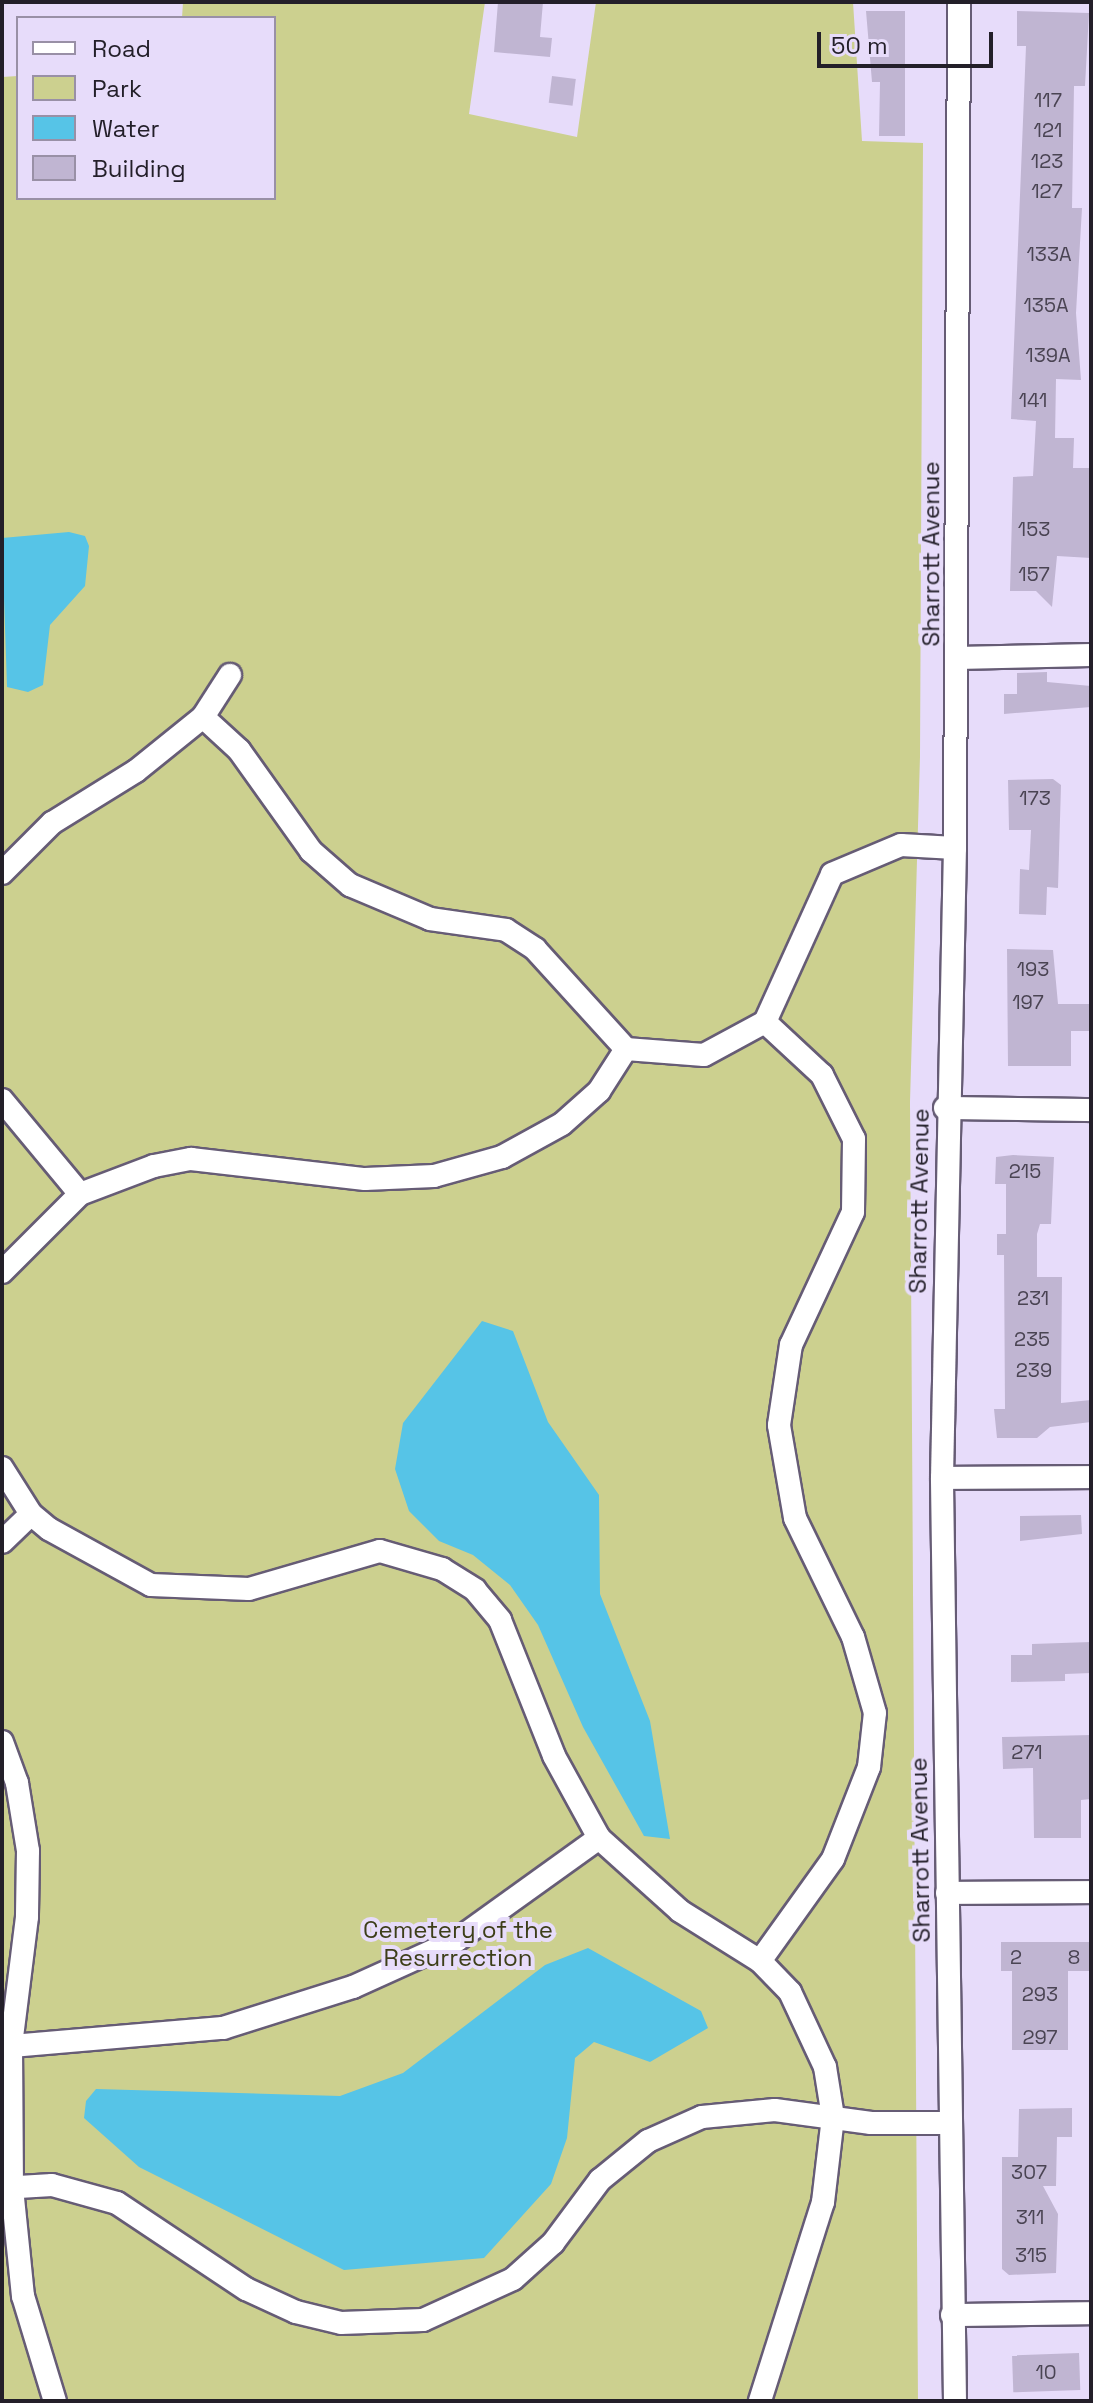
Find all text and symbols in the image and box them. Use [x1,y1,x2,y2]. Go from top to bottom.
legend [16,16,276,200]
scale bar [821,16,997,66]
text: 50 m [831,30,888,61]
text: Road [92,33,151,64]
text: Park [92,73,142,104]
house number: 117 [1034,88,1062,112]
text: Water [92,113,160,144]
house number: 121 [1034,118,1062,142]
house number: 123 [1031,149,1063,173]
text: Building [92,153,186,184]
house number: 127 [1031,179,1063,203]
house number: 133A [1026,242,1072,266]
house number: 135A [1023,293,1069,317]
house number: 139A [1025,343,1071,367]
house number: 141 [1019,388,1047,412]
street label: Sharrott Avenue [917,461,945,647]
house number: 153 [1018,517,1050,541]
house number: 157 [1018,562,1050,586]
house number: 173 [1019,786,1051,810]
house number: 193 [1017,957,1049,981]
house number: 197 [1012,990,1044,1014]
street label: Sharrott Avenue [903,1108,935,1294]
house number: 215 [1009,1159,1041,1183]
house number: 231 [1017,1286,1049,1310]
house number: 235 [1014,1327,1050,1351]
house number: 239 [1016,1358,1052,1382]
house number: 271 [1011,1740,1043,1764]
street label: Sharrott Avenue [904,1757,936,1943]
park label: Cemetery of the Resurrection [363,1916,553,1972]
house number: 2 [1010,1945,1022,1969]
house number: 8 [1068,1945,1080,1969]
house number: 293 [1022,1982,1058,2006]
house number: 297 [1022,2025,1058,2049]
house number: 307 [1011,2160,1047,2184]
house number: 311 [1016,2205,1044,2229]
house number: 315 [1015,2243,1047,2267]
house number: 10 [1035,2360,1057,2384]

